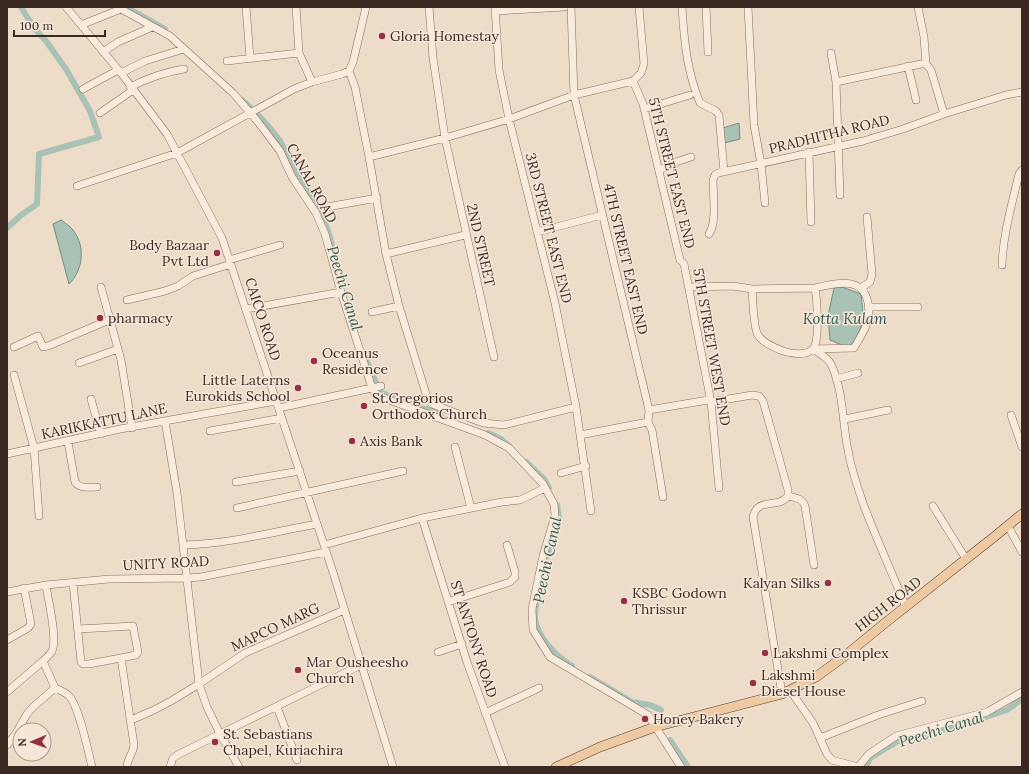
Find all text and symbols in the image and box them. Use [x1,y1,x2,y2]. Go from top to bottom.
scale bar [14,12,105,38]
text: 100 m [20,18,53,33]
place label: Gloria Homestay [390,27,499,45]
marker: Gloria Homestay [377,31,387,41]
street label: 5TH STREET EAST END [645,96,699,250]
street label: PRADHITHA ROAD [767,110,891,158]
street label: CANAL ROAD [283,140,341,226]
street label: 3RD STREET EAST END [522,151,576,305]
street label: 4TH STREET EAST END [600,182,652,336]
street label: 2ND STREET [463,202,499,288]
place label: Body Bazaar Pvt Ltd [129,236,209,270]
water label: Peechi Canal [323,243,367,333]
marker: Body Bazaar Pvt Ltd [212,248,222,258]
street label: 5TH STREET WEST END [689,267,735,427]
street label: CAICO ROAD [241,275,285,363]
place label: pharmacy [108,309,173,327]
water label: Kotta Kulam [803,309,887,328]
marker: pharmacy [95,313,105,323]
place label: Oceanus Residence [322,344,389,378]
marker: Oceanus Residence [309,356,319,366]
place label: Little Laterns Eurokids School [185,371,290,405]
marker: Little Laterns Eurokids School [293,383,303,393]
place label: St.Gregorios Orthodox Church [372,389,487,423]
street label: KARIKKATTU LANE [40,399,169,443]
marker: St.Gregorios Orthodox Church [359,401,369,411]
place label: Axis Bank [359,432,423,450]
marker: Axis Bank [347,436,357,446]
water label: Peechi Canal [529,514,566,605]
street label: UNITY ROAD [122,552,210,574]
street label: HIGH ROAD [851,572,925,636]
place label: Kalyan Silks [743,574,820,592]
street label: ST ANTONY ROAD [447,578,501,700]
marker: Kalyan Silks [823,578,833,588]
place label: KSBC Godown Thrissur [632,584,727,618]
marker: KSBC Godown Thrissur [619,596,629,606]
street label: MAPCO MARG [228,598,323,655]
place label: Lakshmi Complex [773,644,889,662]
marker: Lakshmi Complex [760,648,770,658]
place label: Mar Ousheesho Church [306,653,408,687]
marker: Mar Ousheesho Church [293,665,303,675]
place label: Lakshmi Diesel House [761,666,846,700]
marker: Lakshmi Diesel House [748,678,758,688]
water label: Peechi Canal [896,707,986,751]
place label: Honey Bakery [653,710,744,728]
marker: Honey Bakery [640,714,650,724]
north arrow [12,722,52,762]
place label: St. Sebastians Chapel, Kuriachira [223,725,343,759]
text: N [15,737,29,747]
marker: St. Sebastians Chapel, Kuriachira [210,737,220,747]

